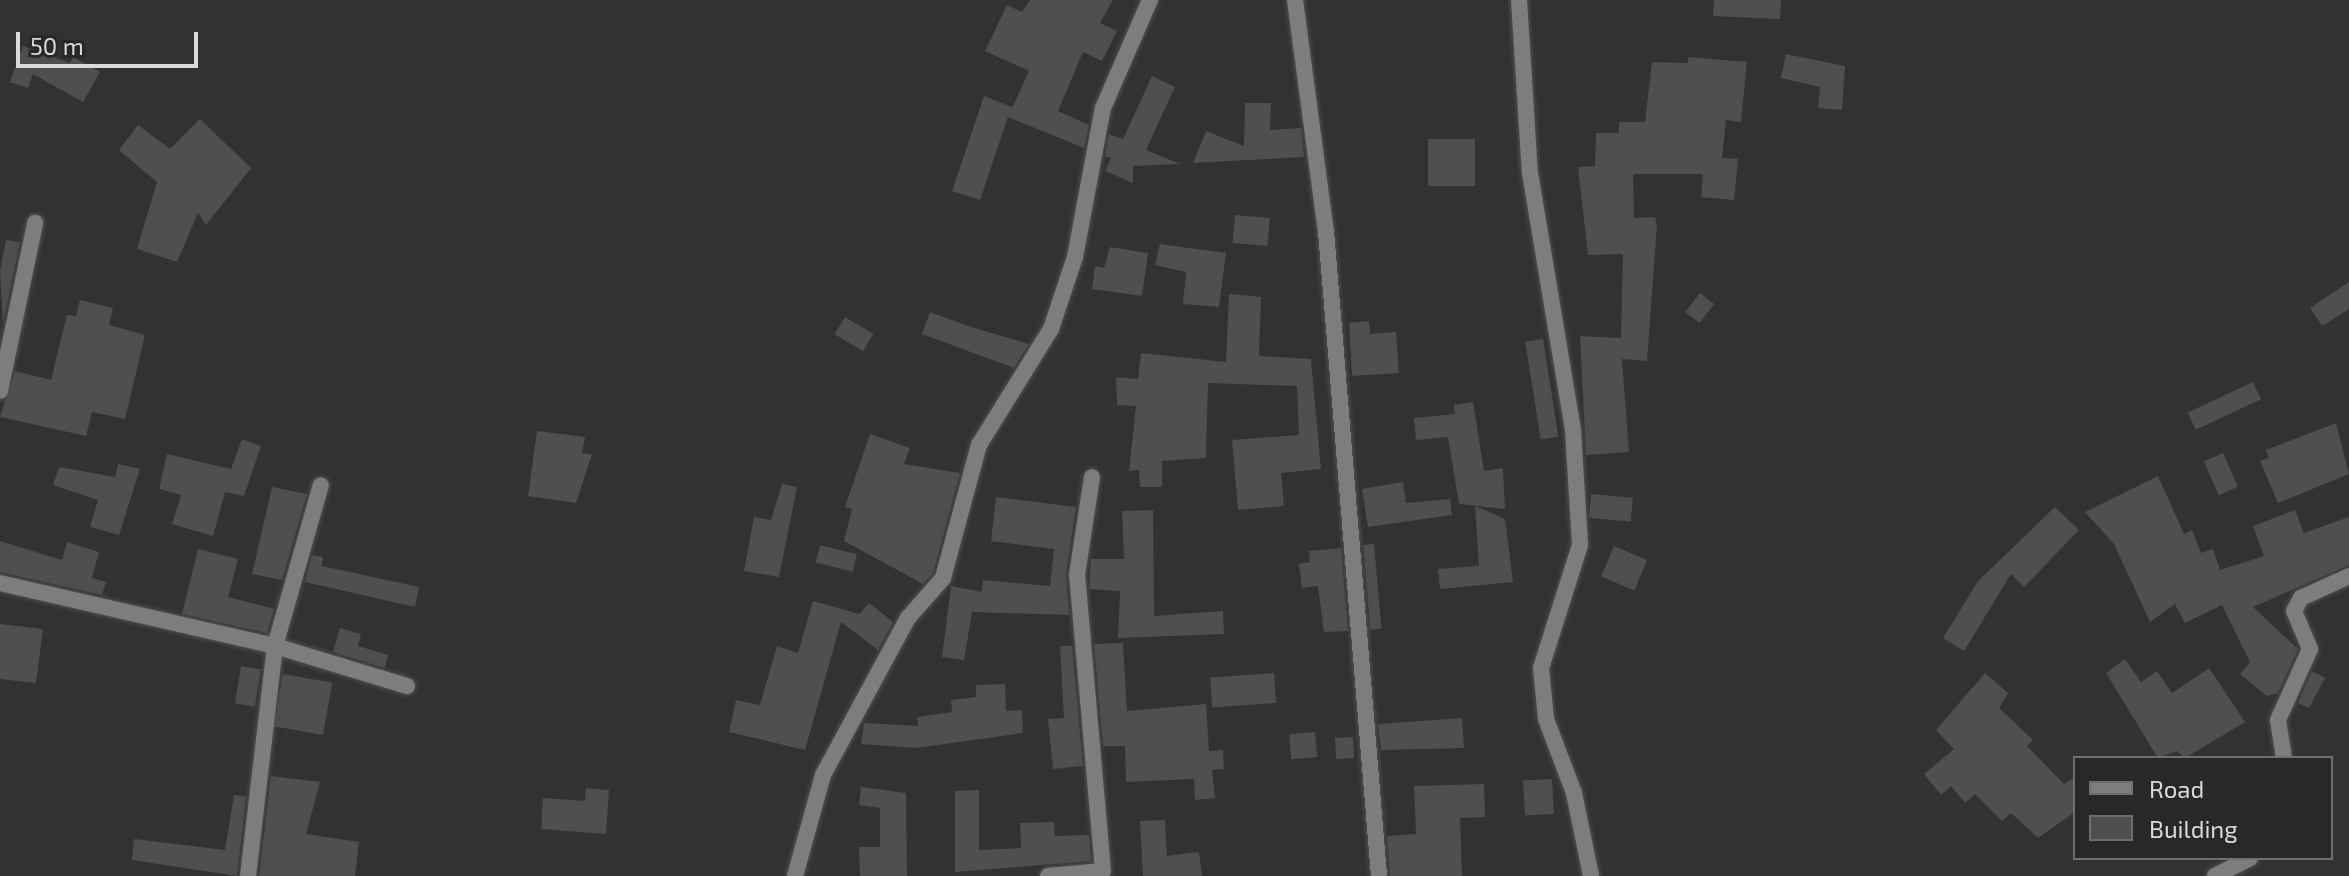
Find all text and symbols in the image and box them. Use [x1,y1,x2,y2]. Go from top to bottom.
scale bar [20,16,202,66]
text: 50 m [30,31,84,60]
legend [2073,756,2333,860]
text: Road [2149,774,2204,803]
text: Building [2149,814,2238,843]

